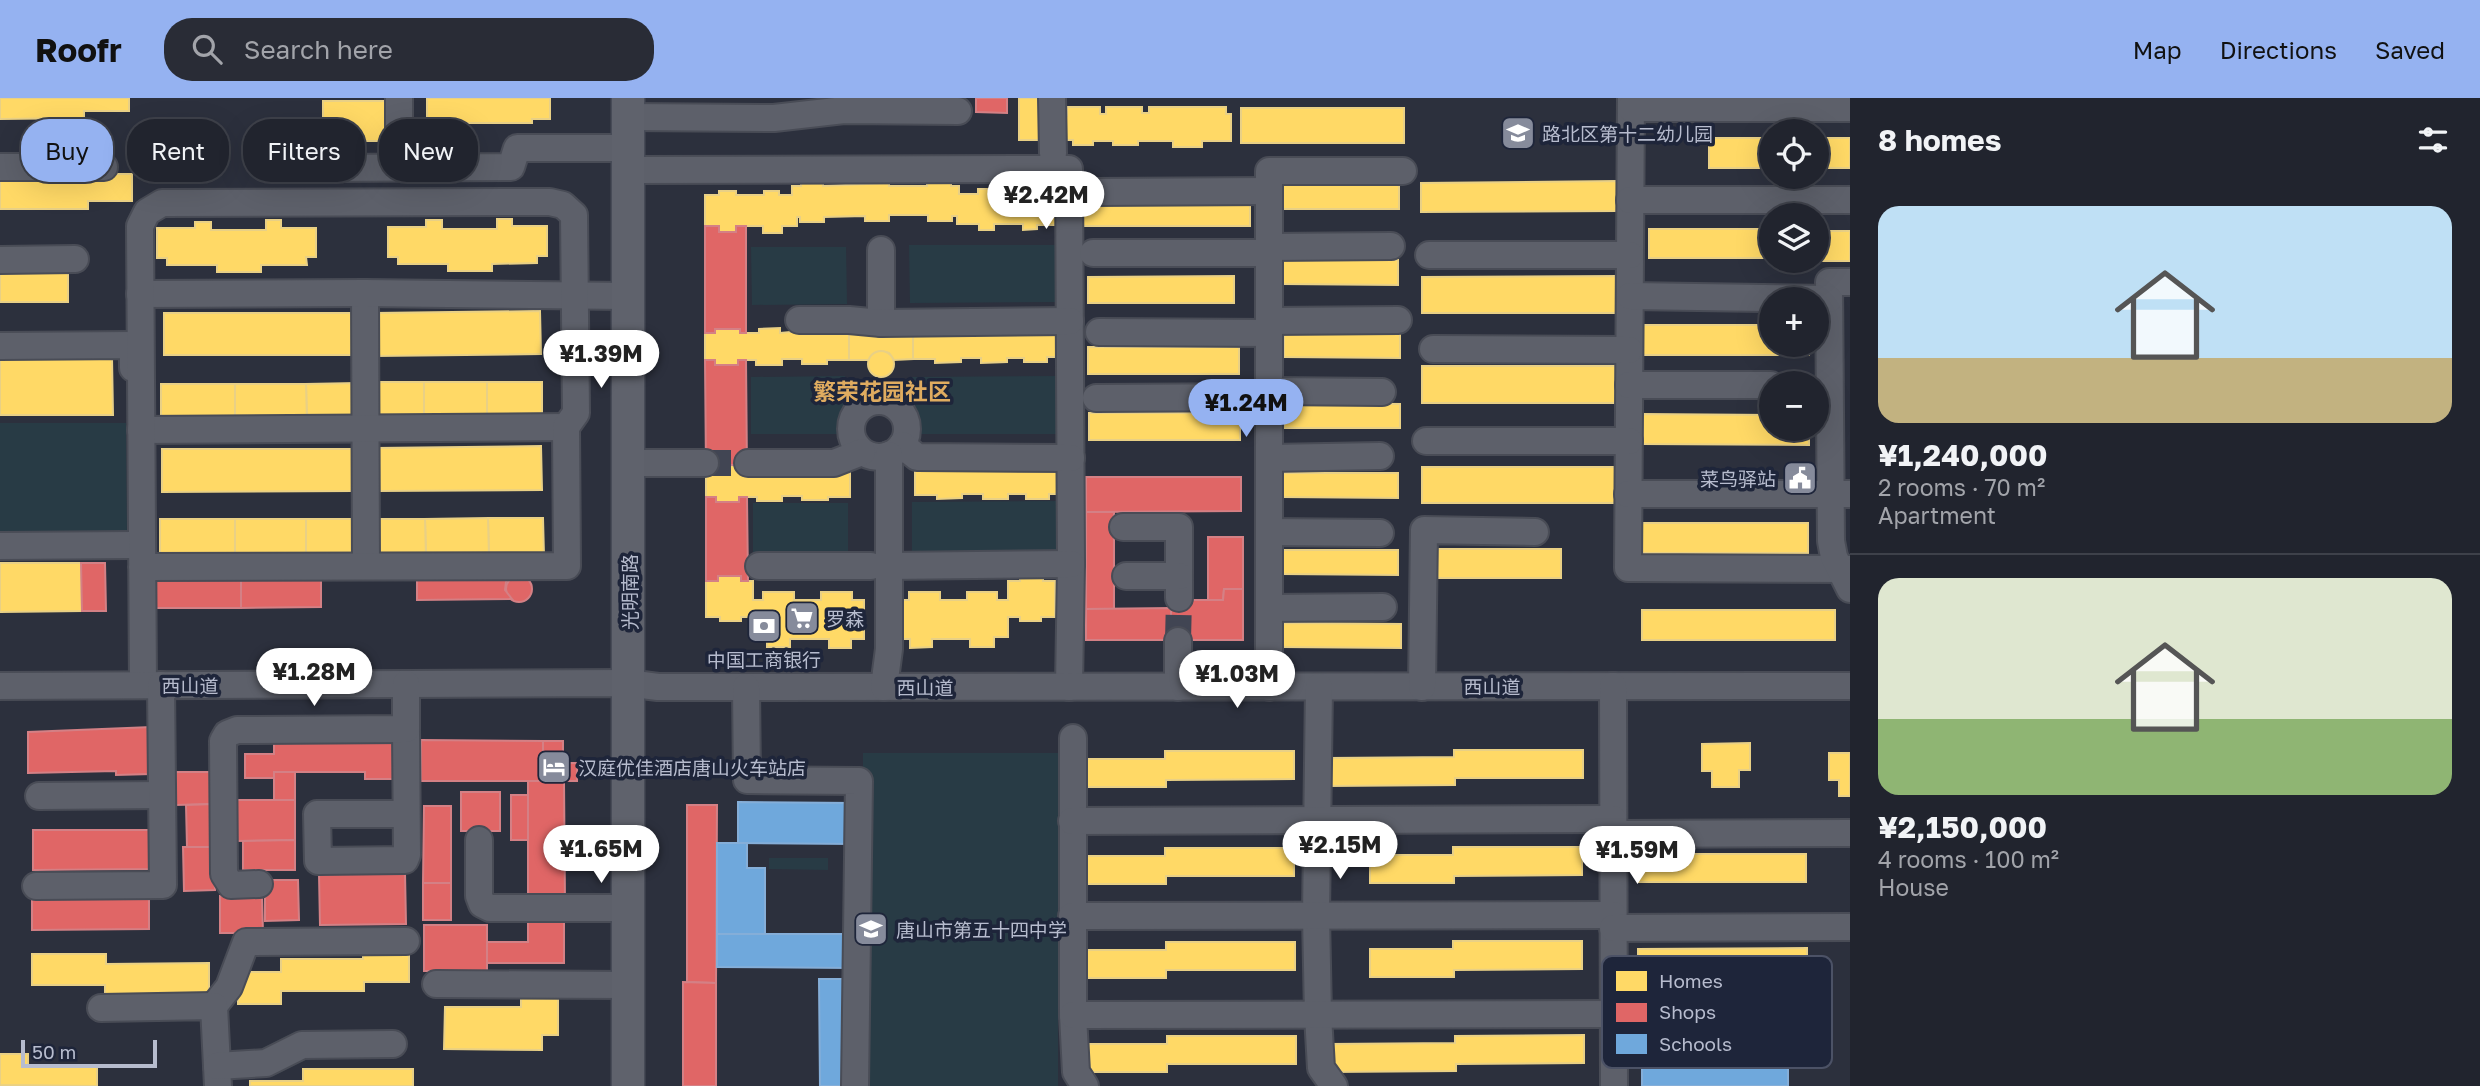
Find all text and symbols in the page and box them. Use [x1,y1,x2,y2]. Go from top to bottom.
search box [164,18,654,81]
text: Roofr [35,30,122,69]
icon: search [188,30,226,68]
text: Search here [244,34,393,65]
text: Map [2133,35,2182,64]
text: Directions [2220,35,2337,64]
text: Saved [2375,35,2445,64]
school or university icon: 路北区第十二幼儿园 [1499,114,1537,152]
chip: Buy [21,119,113,182]
chip: Rent [127,119,229,182]
chip: Filters [243,119,365,182]
chip: New [379,119,478,182]
map controls [1759,119,1829,441]
button: locate [1759,119,1829,189]
icon: filters [2414,121,2452,159]
place label: 路北区第十二幼儿园 [1542,122,1713,145]
text: 8 homes [1878,122,2002,158]
pin: ¥2.42M [989,172,1103,231]
text: ¥2.42M [1003,180,1089,208]
button: layers [1759,203,1829,273]
icon: home [2102,252,2228,378]
button: + [1759,287,1829,357]
pin: ¥1.39M [544,330,658,390]
text: ¥1.39M [559,339,643,367]
button: − [1759,371,1829,441]
district label: 繁荣花园社区 [813,377,951,405]
pin: ¥1.24M [1189,380,1303,439]
text: ¥1.24M [1204,388,1288,416]
text: ¥1,240,000 [1878,437,2048,473]
public building icon: 菜鸟驿站 [1781,459,1819,497]
place label: 菜鸟驿站 [1700,467,1776,490]
text: 2 rooms · 70 m² [1878,473,2045,501]
text: Apartment [1878,501,1996,529]
street label: 光明南路 [618,554,641,630]
supermarket icon: 罗森 [783,599,821,637]
bank icon: 中国工商银行 [745,607,783,645]
place label: 罗森 [826,607,864,630]
icon: home [2102,624,2228,750]
pin: ¥1.28M [257,648,371,708]
place label: 中国工商银行 [707,648,821,671]
pin: ¥1.03M [1180,650,1294,710]
text: ¥1.28M [272,657,356,685]
text: ¥1.03M [1195,659,1279,687]
street label: 西山道 [161,674,219,697]
street label: 西山道 [1463,675,1521,698]
street label: 西山道 [896,676,954,699]
hotel icon: 汉庭优佳酒店唐山火车站店 [535,748,573,786]
place label: 汉庭优佳酒店唐山火车站店 [578,756,806,779]
text: ¥2,150,000 [1878,809,2047,845]
pin: ¥2.15M [1283,822,1397,881]
pin: ¥1.65M [544,826,658,885]
pin: ¥1.59M [1580,826,1694,886]
text: ¥2.15M [1299,830,1381,858]
text: ¥1.65M [559,834,643,862]
text: ¥1.59M [1595,835,1679,863]
text: 4 rooms · 100 m² [1878,845,2059,873]
text: House [1878,873,1949,901]
school or university icon: 唐山市第五十四中学 [852,910,890,948]
place label: 唐山市第五十四中学 [896,918,1067,941]
legend [1602,956,1832,1068]
text: Homes [1659,969,1723,992]
text: Shops [1659,1000,1716,1023]
text: Schools [1659,1032,1732,1055]
scale bar [21,1037,158,1069]
text: 50 m [32,1040,76,1063]

